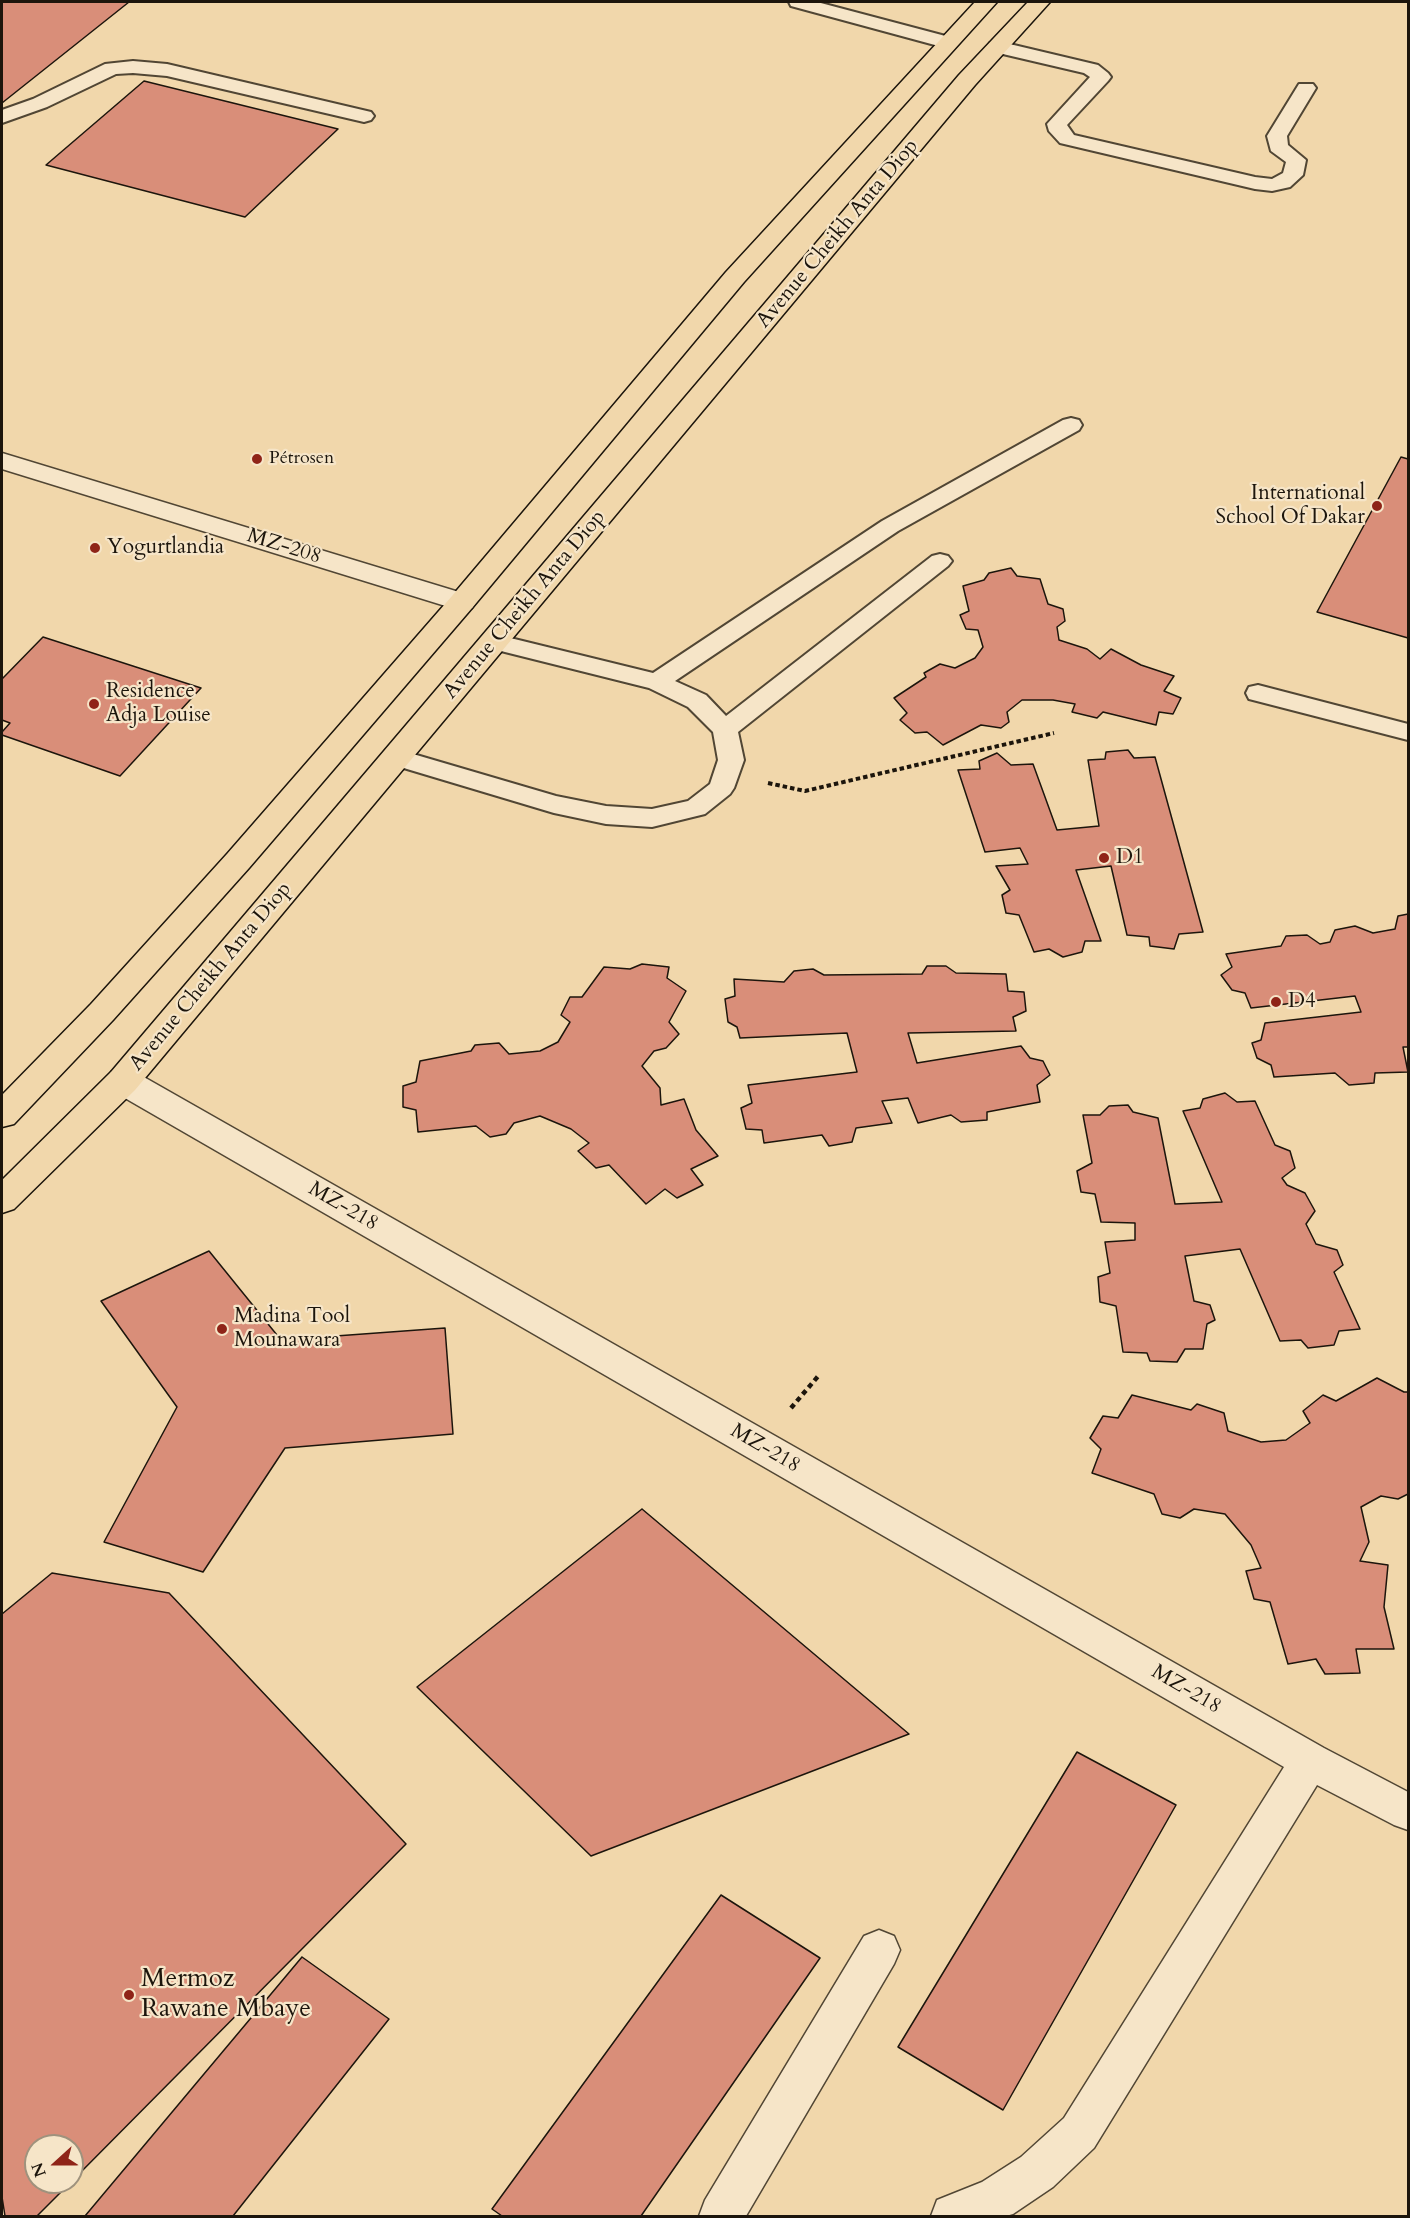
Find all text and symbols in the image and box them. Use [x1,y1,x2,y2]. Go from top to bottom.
street label: Avenue Cheikh Anta Diop [752,134,924,334]
place label: Pétrosen [269,448,334,470]
marker: Pétrosen [250,452,264,466]
place label: International School Of Dakar [1215,481,1365,531]
marker: International School Of Dakar [1370,499,1384,513]
street label: Avenue Cheikh Anta Diop [439,505,611,705]
street label: MZ-208 [244,524,324,570]
place label: Yogurtlandia [107,535,224,561]
marker: Yogurtlandia [88,541,102,555]
place label: Residence Adja Louise [106,679,211,729]
marker: Residence Adja Louise [87,697,101,711]
place label: D1 [1116,845,1144,871]
marker: D1 [1097,851,1111,865]
street label: Avenue Cheikh Anta Diop [125,877,297,1077]
place label: D4 [1288,989,1316,1015]
marker: D4 [1269,995,1283,1009]
street label: MZ-218 [304,1177,382,1237]
place label: Madina Tool Mounawara [234,1304,350,1354]
marker: Madina Tool Mounawara [215,1322,229,1336]
street label: MZ-218 [726,1419,804,1479]
street label: MZ-218 [1147,1660,1225,1720]
place label: Mermoz Rawane Mbaye [141,1964,311,2026]
marker: Mermoz Rawane Mbaye [122,1988,136,2002]
north arrow [24,2134,84,2194]
text: N [26,2159,52,2180]

